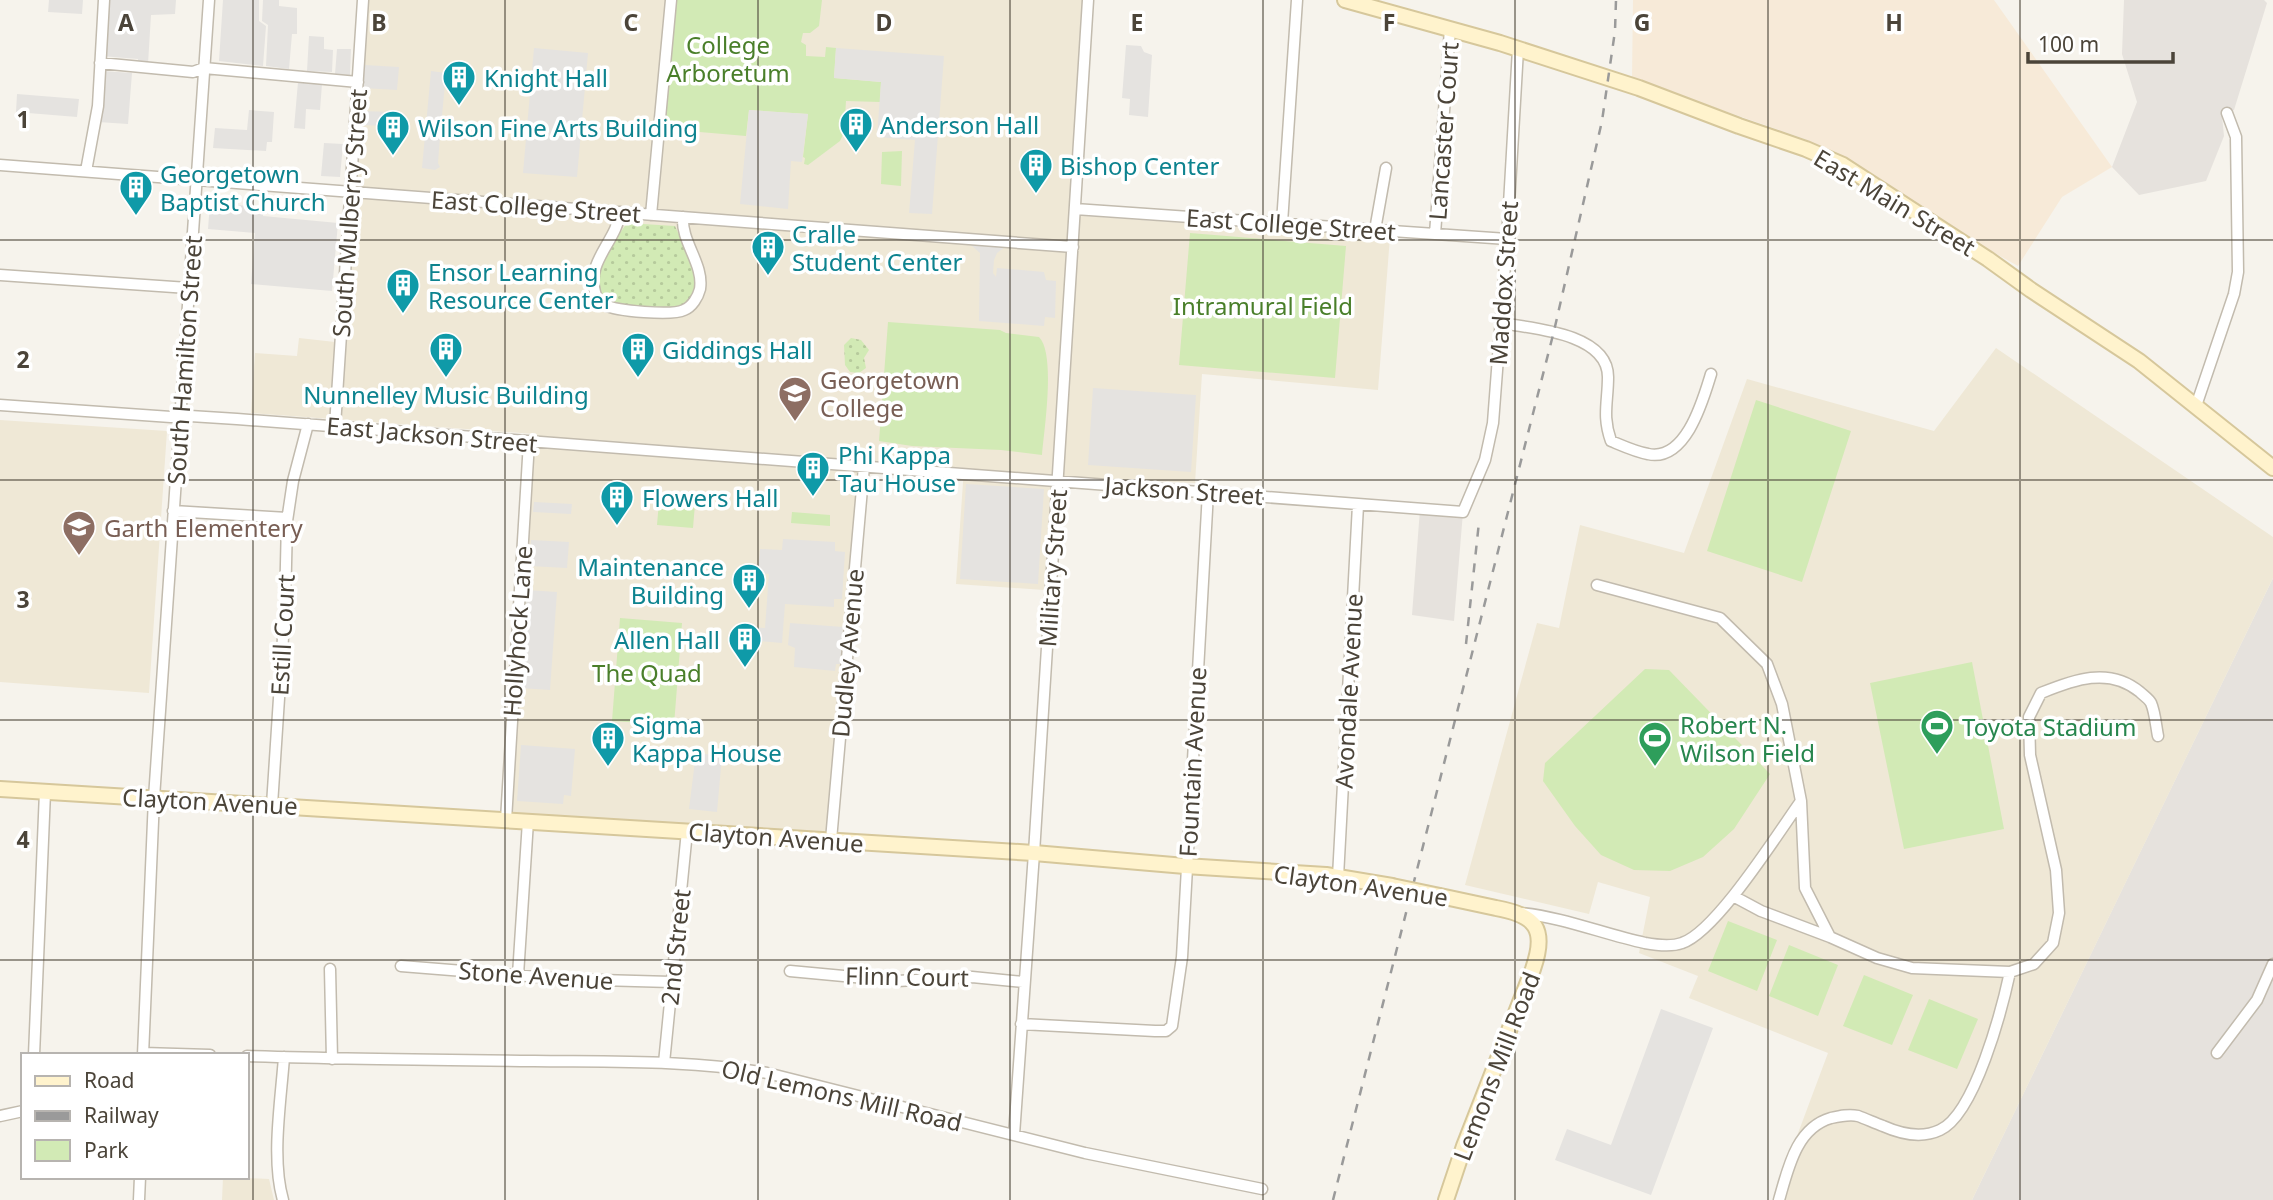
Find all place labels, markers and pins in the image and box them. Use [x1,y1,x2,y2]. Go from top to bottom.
building icon: Knight Hall [440,58,478,107]
place label: Knight Hall [484,61,608,94]
building icon: Anderson Hall [837,105,875,154]
building icon: Wilson Fine Arts Building [374,108,412,157]
place label: Anderson Hall [880,108,1039,141]
place label: Wilson Fine Arts Building [418,111,698,144]
building icon: Bishop Center [1017,146,1055,195]
place label: Bishop Center [1060,149,1219,182]
place label: Georgetown Baptist Church [160,157,326,218]
building icon: Georgetown Baptist Church [117,168,155,217]
place label: Cralle Student Center [792,217,962,278]
building icon: Cralle Student Center [749,228,787,277]
place label: Ensor Learning Resource Center [428,255,614,316]
building icon: Ensor Learning Resource Center [384,266,422,315]
building icon: Nunnelley Music Building [427,330,465,379]
building icon: Giddings Hall [619,330,657,379]
place label: Giddings Hall [662,333,812,366]
place label: Georgetown College [820,363,960,424]
school or university icon: Georgetown College [776,374,814,423]
place label: Nunnelley Music Building [303,378,589,411]
place label: Phi Kappa Tau House [838,438,956,499]
building icon: Phi Kappa Tau House [794,449,832,498]
building icon: Flowers Hall [598,478,636,527]
place label: Flowers Hall [642,481,778,514]
school or university icon: Garth Elementery [60,508,98,557]
place label: Garth Elementery [104,511,304,544]
place label: Maintenance Building [577,550,724,611]
building icon: Maintenance Building [730,561,768,610]
building icon: Allen Hall [726,620,764,669]
place label: Allen Hall [614,623,720,656]
sports icon: Toyota Stadium [1918,707,1956,756]
place label: Sigma Kappa House [632,708,782,769]
place label: Robert N. Wilson Field [1680,708,1815,769]
place label: Toyota Stadium [1962,710,2136,743]
building icon: Sigma Kappa House [589,719,627,768]
sports icon: Robert N. Wilson Field [1636,719,1674,768]

